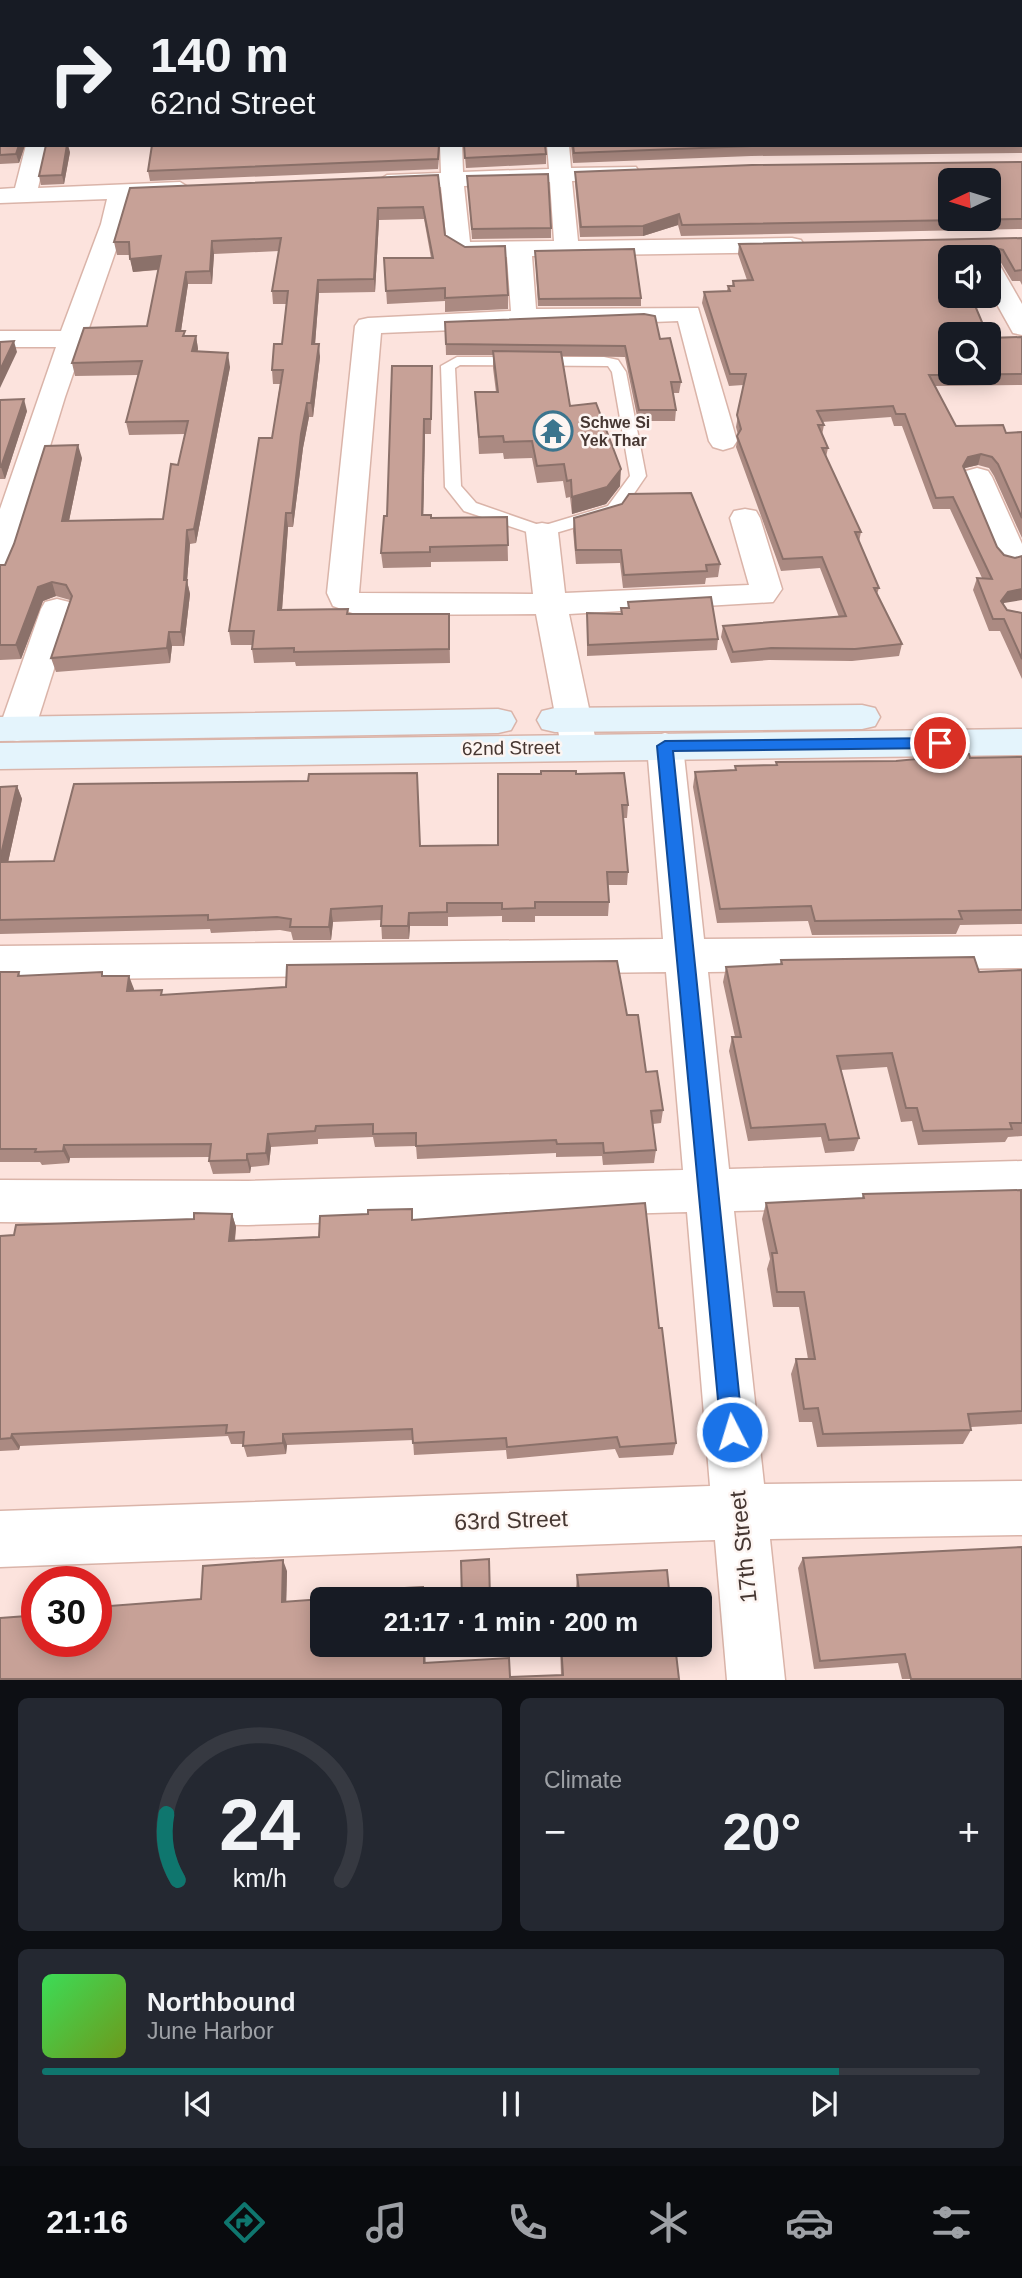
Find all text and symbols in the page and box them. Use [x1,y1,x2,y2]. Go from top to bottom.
icon: right [35,28,126,119]
text: 140 m [150,28,289,82]
text: 62nd Street [150,85,315,121]
north arrow [938,168,1001,231]
map controls [938,168,1001,385]
button: sound [938,245,1001,308]
button: search [938,322,1001,385]
temple icon: Schwe Si Yek Thar [532,410,574,452]
place label: Schwe Si Yek Thar [580,414,650,449]
pin [910,713,970,773]
icon: arrive [921,724,959,762]
street label: 62nd Street [462,737,561,759]
position arrow [695,1395,769,1469]
street label: 17th Street [724,1489,762,1604]
street label: 63rd Street [454,1505,569,1535]
speed limit sign: 30 [21,1566,112,1657]
text: 21:17 · 1 min · 200 m [384,1607,638,1637]
text: Climate [544,1767,622,1793]
text: 24 [220,1785,301,1866]
text: 20° [723,1803,801,1861]
text: − [544,1811,566,1853]
text: + [958,1811,980,1853]
text: km/h [233,1864,287,1892]
text: Northbound [147,1987,296,2017]
text: June Harbor [147,2018,274,2044]
icon: previous [179,2085,217,2123]
icon: pause [492,2085,530,2123]
icon: next [805,2085,843,2123]
icon: directions [220,2198,269,2247]
icon: music [362,2198,411,2247]
icon: phone [503,2198,552,2247]
icon: climate [644,2198,693,2247]
icon: car [785,2198,834,2247]
icon: filters [927,2198,976,2247]
text: 21:16 [46,2204,128,2240]

